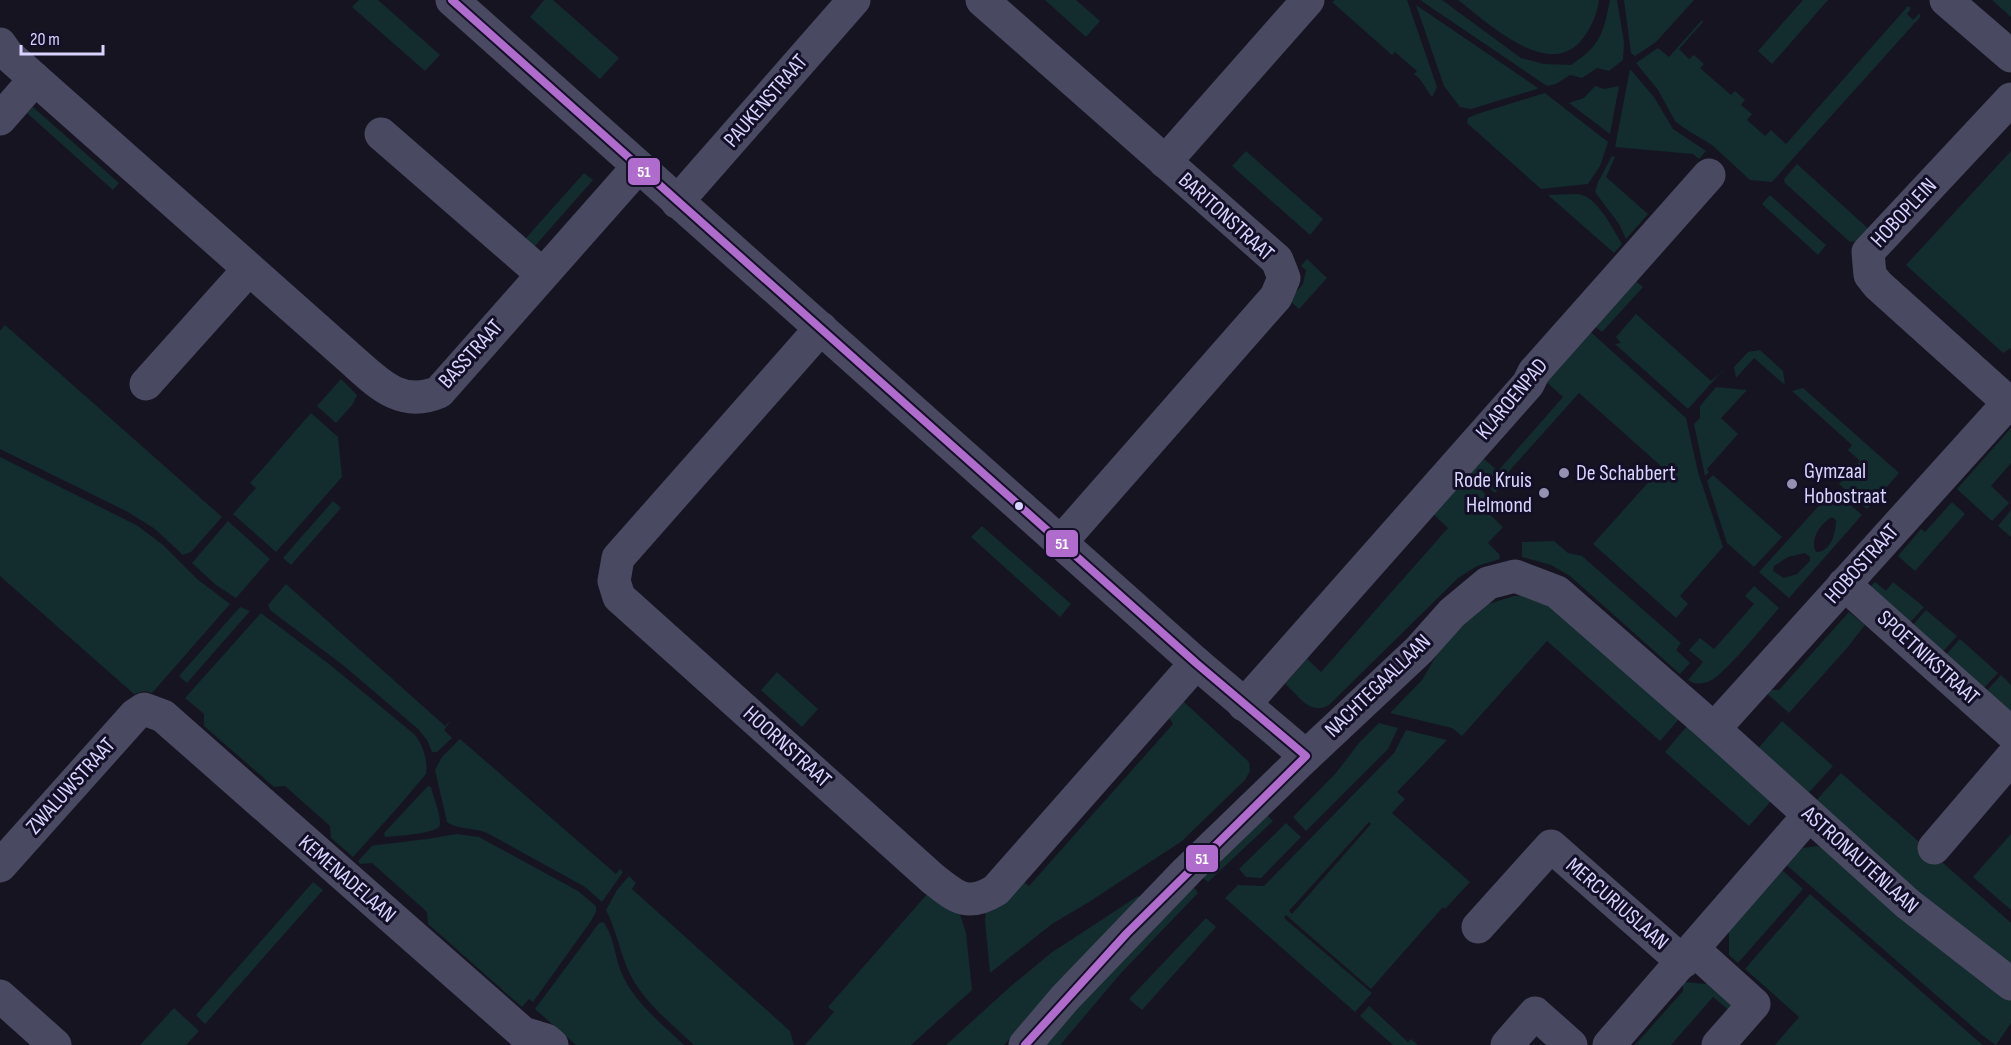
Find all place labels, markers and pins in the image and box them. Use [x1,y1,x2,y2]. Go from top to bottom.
place label: Gymzaal Hobostraat [1804,458,1887,510]
place label: De Schabbert [1576,460,1676,487]
marker: De Schabbert [1557,466,1571,480]
place label: Rode Kruis Helmond [1454,467,1532,519]
marker: Gymzaal Hobostraat [1785,477,1799,491]
marker: Rode Kruis Helmond [1537,486,1551,500]
unlabelled marker [1013,500,1025,512]

